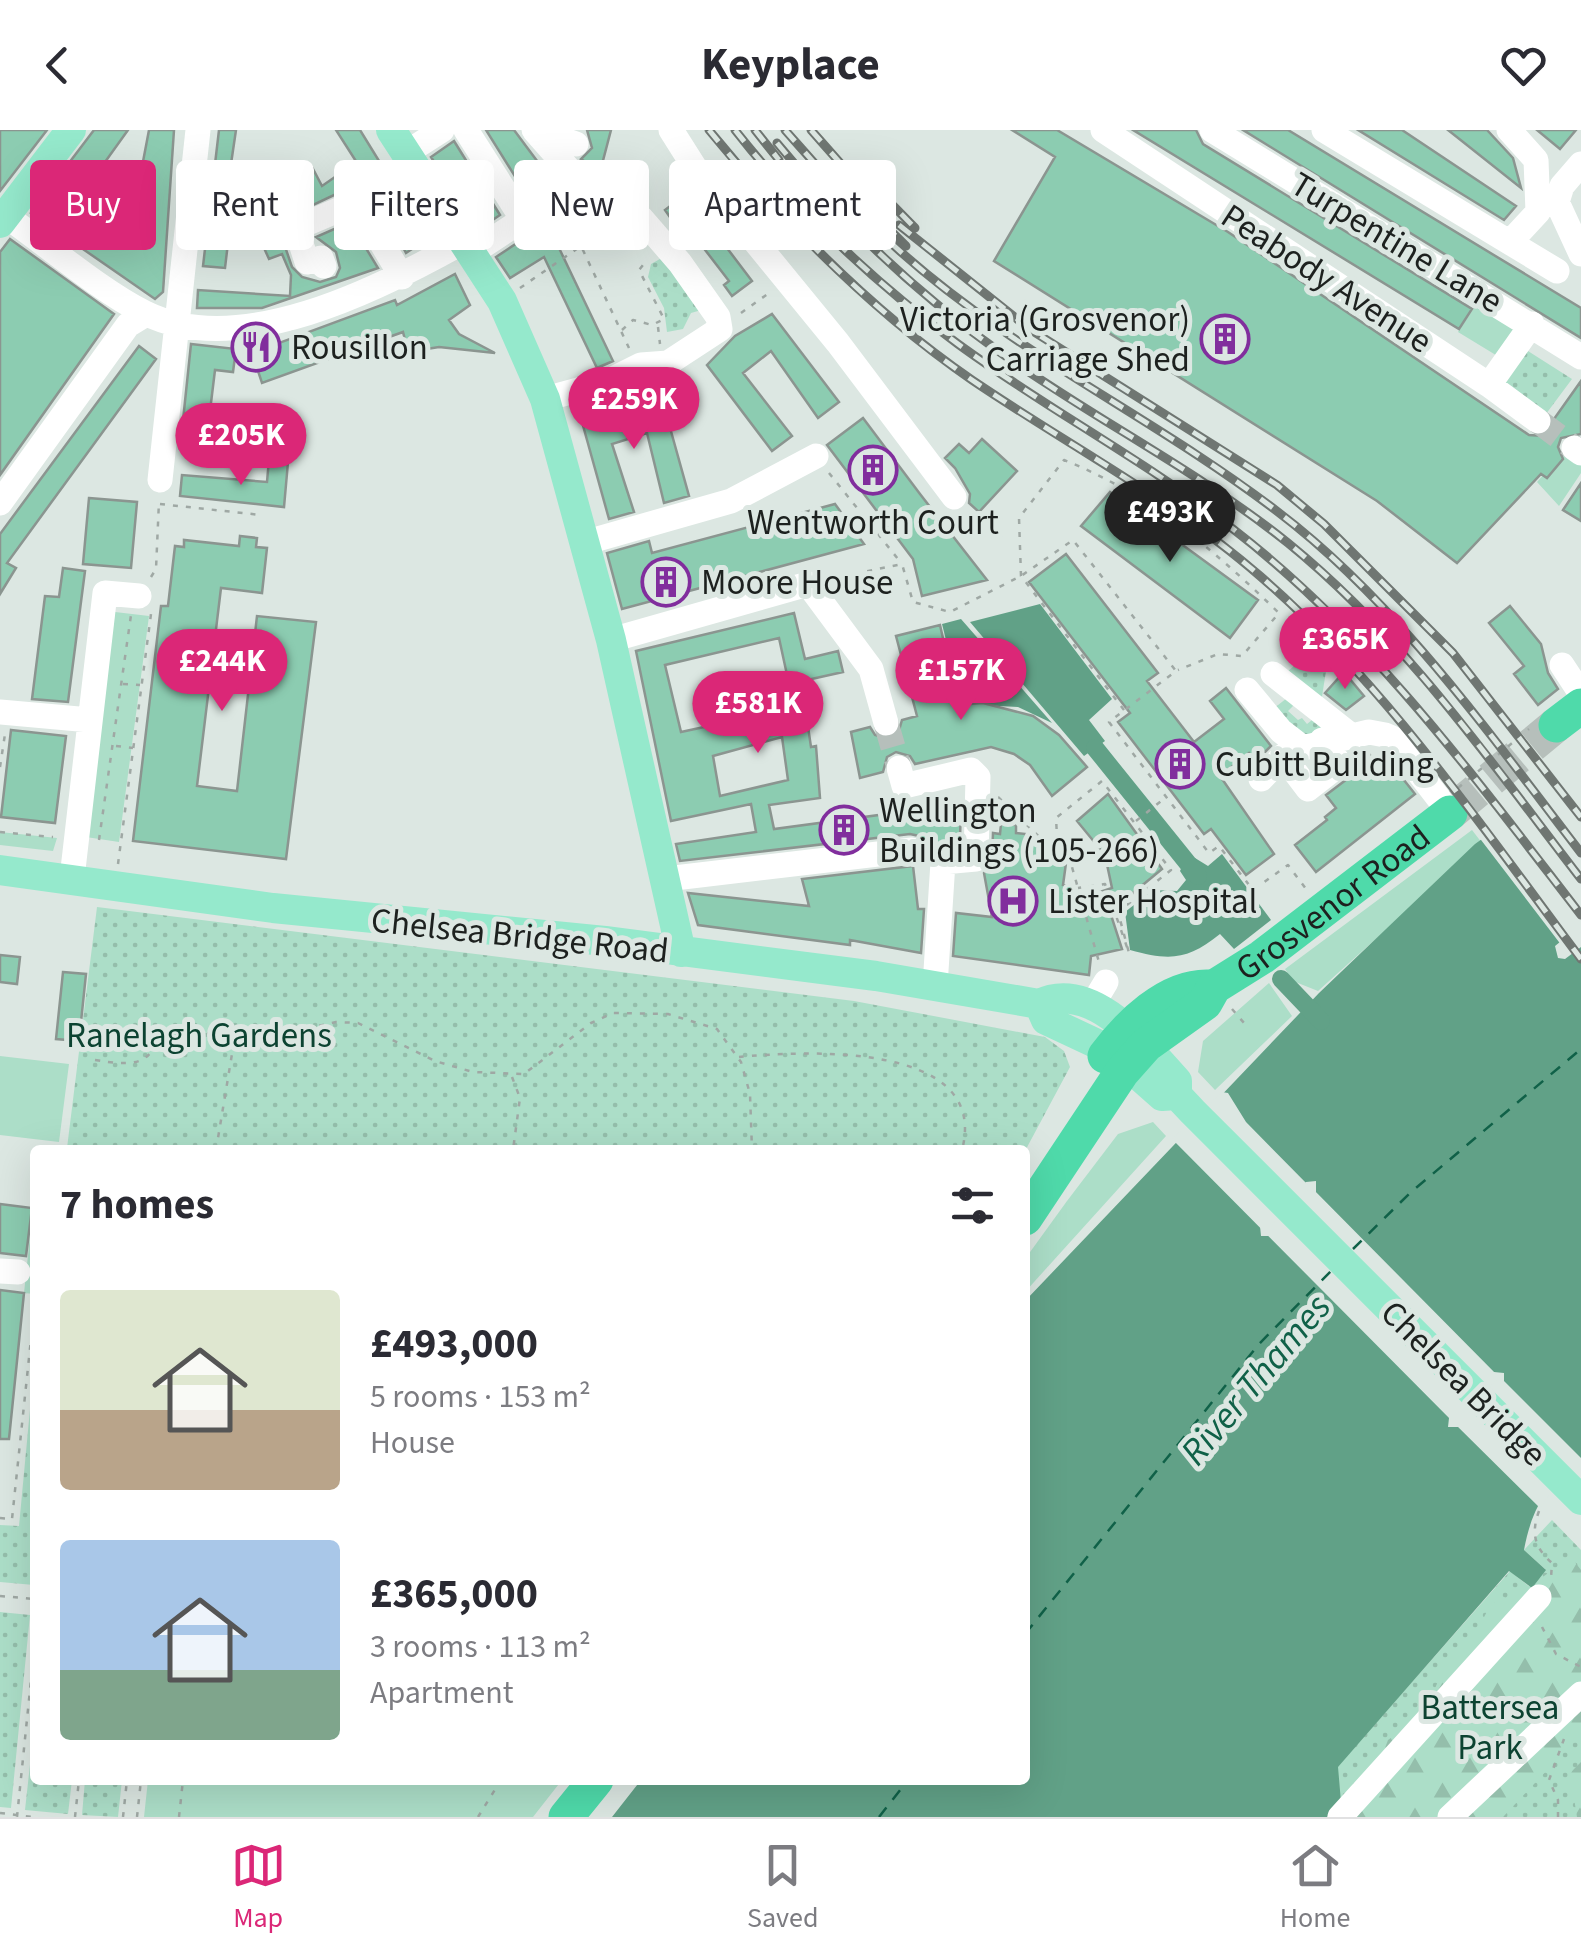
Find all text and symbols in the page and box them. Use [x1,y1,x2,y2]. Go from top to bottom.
text: Keyplace [701,33,880,97]
icon: back [30,38,85,93]
icon: heart [1496,38,1551,93]
chip: Buy [30,160,156,250]
chip: Rent [176,160,314,250]
chip: Filters [334,160,494,250]
chip: New [514,160,649,250]
chip: Apartment [669,160,896,250]
street label: Turpentine Lane [1281,160,1512,326]
street label: Peabody Avenue [1211,192,1442,366]
place label: Victoria (Grosvenor) Carriage Shed [900,295,1190,385]
building icon: Victoria (Grosvenor) Carriage Shed [1199,313,1251,365]
restaurant icon: Rousillon [230,321,282,373]
place label: Rousillon [291,323,428,373]
pin: £259K [564,367,704,452]
text: £259K [590,376,678,422]
pin: £205K [171,403,311,488]
text: £205K [197,412,285,458]
building icon: Wentworth Court [847,444,899,496]
pin: £493K [1100,480,1240,565]
text: £493K [1126,489,1214,535]
place label: Wentworth Court [747,498,999,548]
building icon: Moore House [640,556,692,608]
place label: Moore House [701,558,893,608]
pin: £365K [1275,607,1415,692]
text: £365K [1301,616,1389,662]
pin: £244K [152,629,292,714]
text: £244K [178,638,266,684]
pin: £157K [891,638,1031,723]
text: £157K [917,647,1005,693]
pin: £581K [688,671,828,756]
text: £581K [714,680,802,726]
building icon: Cubitt Building [1154,738,1206,790]
place label: Cubitt Building [1215,740,1434,790]
place label: Wellington Buildings (105-266) [879,786,1159,876]
building icon: Wellington Buildings (105-266) [818,804,870,856]
street label: Grosvenor Road [1226,813,1441,994]
hospital icon: Lister Hospital [987,875,1039,927]
place label: Lister Hospital [1048,877,1258,927]
street label: Chelsea Bridge Road [369,896,671,976]
park label: Ranelagh Gardens [66,1011,332,1061]
text: 7 homes [60,1175,214,1235]
icon: filters [945,1178,1000,1233]
water label: River Thames [1168,1282,1344,1477]
street label: Chelsea Bridge [1369,1289,1558,1478]
text: £493,000 [370,1314,538,1374]
icon: home [140,1330,260,1450]
text: 5 rooms · 153 m² [370,1374,591,1420]
text: House [370,1420,455,1466]
text: £365,000 [370,1564,538,1624]
icon: home [140,1580,260,1700]
text: 3 rooms · 113 m² [370,1624,591,1670]
text: Apartment [370,1670,513,1716]
park label: Battersea Park [1421,1683,1559,1773]
tab: Map [231,1838,286,1938]
tab: Saved [747,1838,818,1938]
tab: Home [1280,1838,1350,1938]

